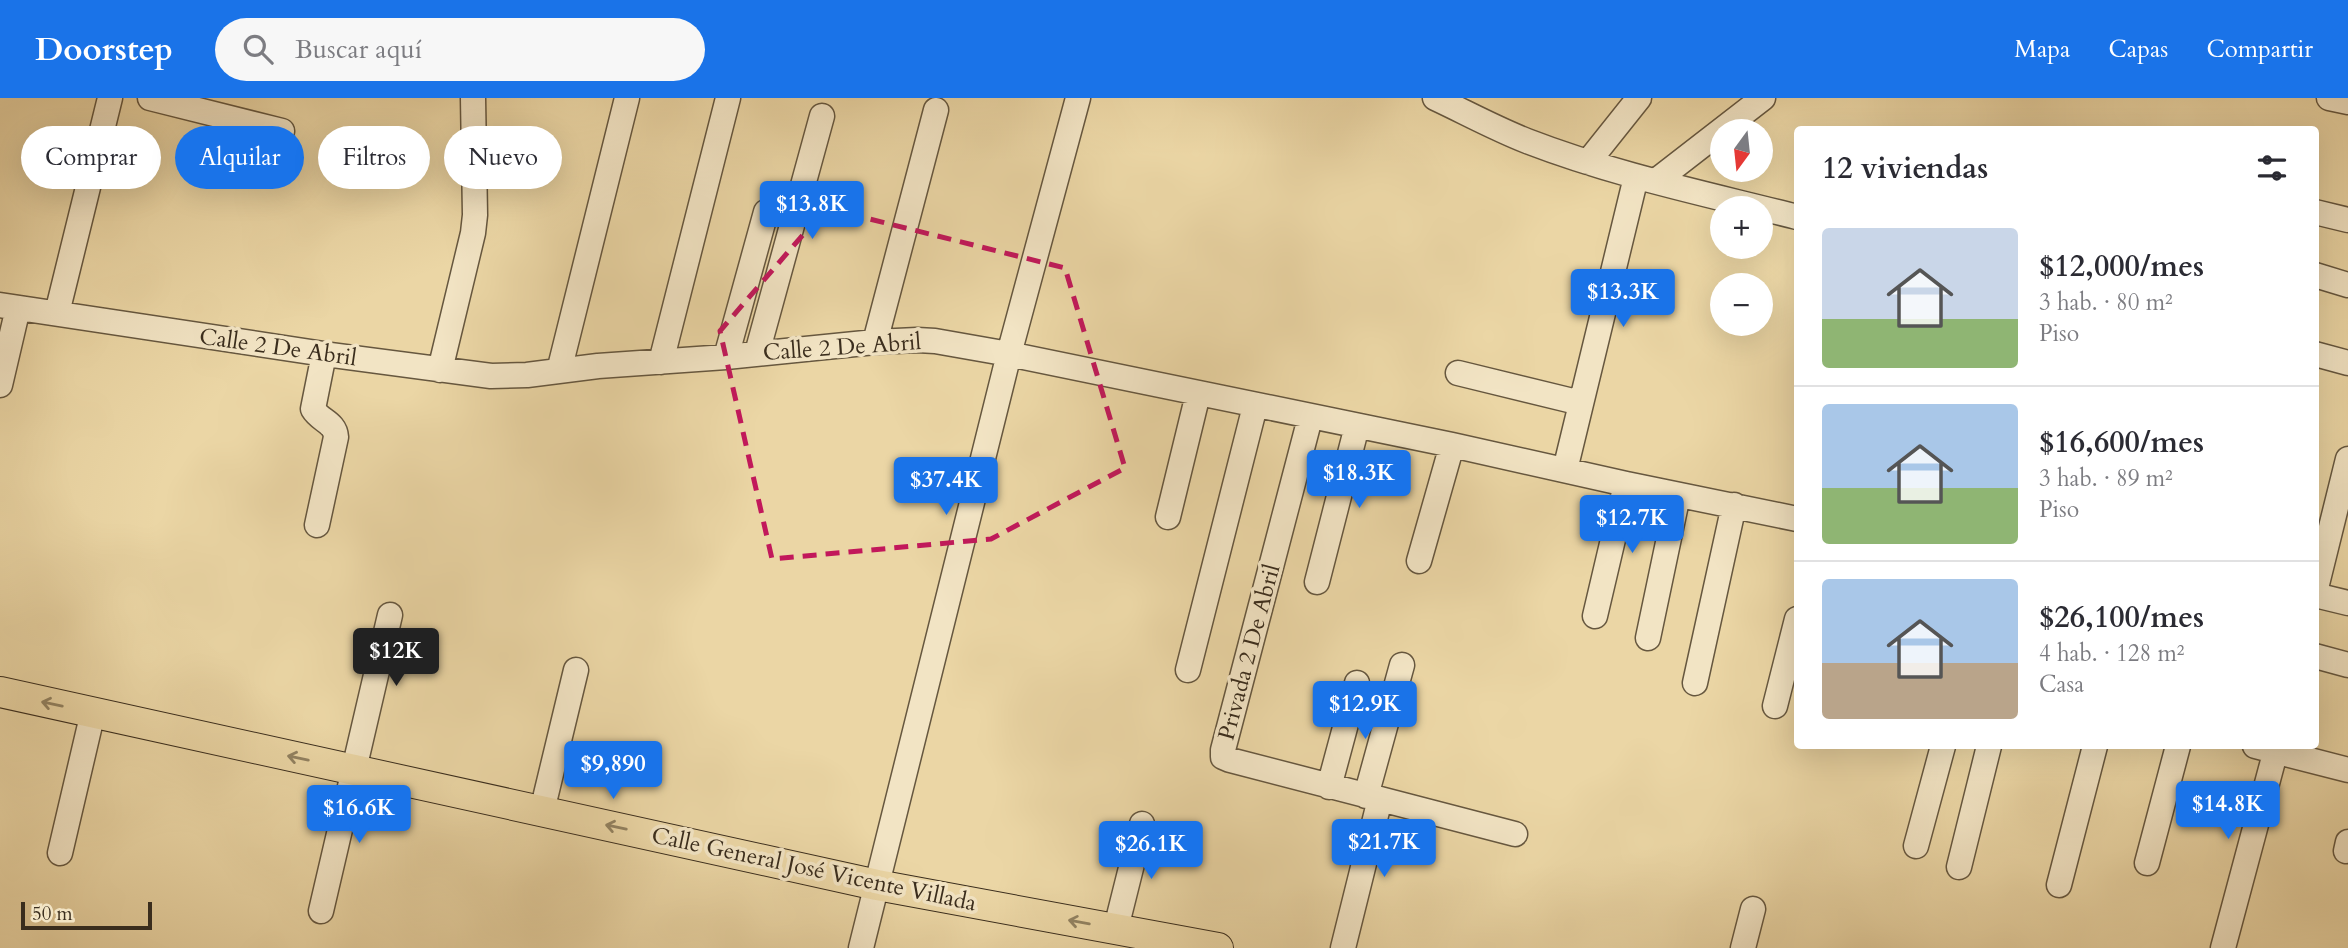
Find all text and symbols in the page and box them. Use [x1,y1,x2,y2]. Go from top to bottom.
search box [215,18,705,81]
text: Doorstep [35,27,173,72]
icon: search [239,30,277,68]
text: Buscar aquí [295,32,422,67]
text: Mapa [2014,33,2070,66]
text: Capas [2108,33,2168,66]
text: Compartir [2206,33,2313,66]
north arrow [1710,119,1773,182]
map controls [1710,119,1773,336]
chip: Comprar [21,126,161,189]
chip: Alquilar [175,126,304,189]
chip: Filtros [318,126,430,189]
chip: Nuevo [444,126,562,189]
text: 12 viviendas [1822,148,1988,189]
icon: filters [2253,149,2291,187]
pin: $13.8K [755,181,869,241]
text: $13.8K [776,188,848,219]
button: + [1710,196,1773,259]
text: $12,000/mes [2039,246,2204,287]
icon: home [1878,256,1962,340]
pin: $13.3K [1566,270,1680,329]
button: − [1710,273,1773,336]
text: $13.3K [1587,276,1659,307]
text: 3 hab. · 80 m² [2039,287,2173,318]
text: Piso [2039,318,2079,349]
street label: Calle 2 De Abril [197,321,359,373]
street label: Calle 2 De Abril [762,326,922,368]
text: $16,600/mes [2039,422,2204,463]
icon: home [1878,432,1962,516]
pin: $18.3K [1302,450,1416,510]
text: $18.3K [1323,457,1395,488]
pin: $37.4K [889,458,1003,517]
text: 3 hab. · 89 m² [2039,463,2173,494]
text: $37.4K [910,464,982,495]
text: Piso [2039,494,2079,525]
pin: $12.7K [1575,496,1689,555]
text: $12.7K [1596,502,1668,533]
street label: Privada 2 De Abril [1211,560,1287,743]
text: $26,100/mes [2039,597,2204,638]
icon: home [1878,607,1962,691]
pin: $12K [355,628,437,688]
text: $12K [369,635,423,666]
text: 4 hab. · 128 m² [2039,638,2185,669]
text: Casa [2039,669,2084,700]
pin: $12.9K [1308,682,1422,741]
text: $12.9K [1329,688,1401,719]
one-way arrow [41,696,64,710]
pin: $9,890 [556,742,670,801]
text: $9,890 [580,748,646,779]
one-way arrow [287,750,310,764]
pin: $14.8K [2171,782,2285,841]
pin: $16.6K [302,786,416,845]
text: $14.8K [2192,788,2264,819]
text: $16.6K [323,792,395,823]
street label: Calle General José Vicente Villada [649,819,979,919]
one-way arrow [605,820,628,834]
pin: $21.7K [1327,820,1441,879]
pin: $26.1K [1094,822,1208,881]
text: $21.7K [1348,826,1420,857]
text: $26.1K [1115,828,1187,859]
scale bar [21,899,152,931]
text: 50 m [32,901,73,927]
one-way arrow [1068,914,1091,928]

